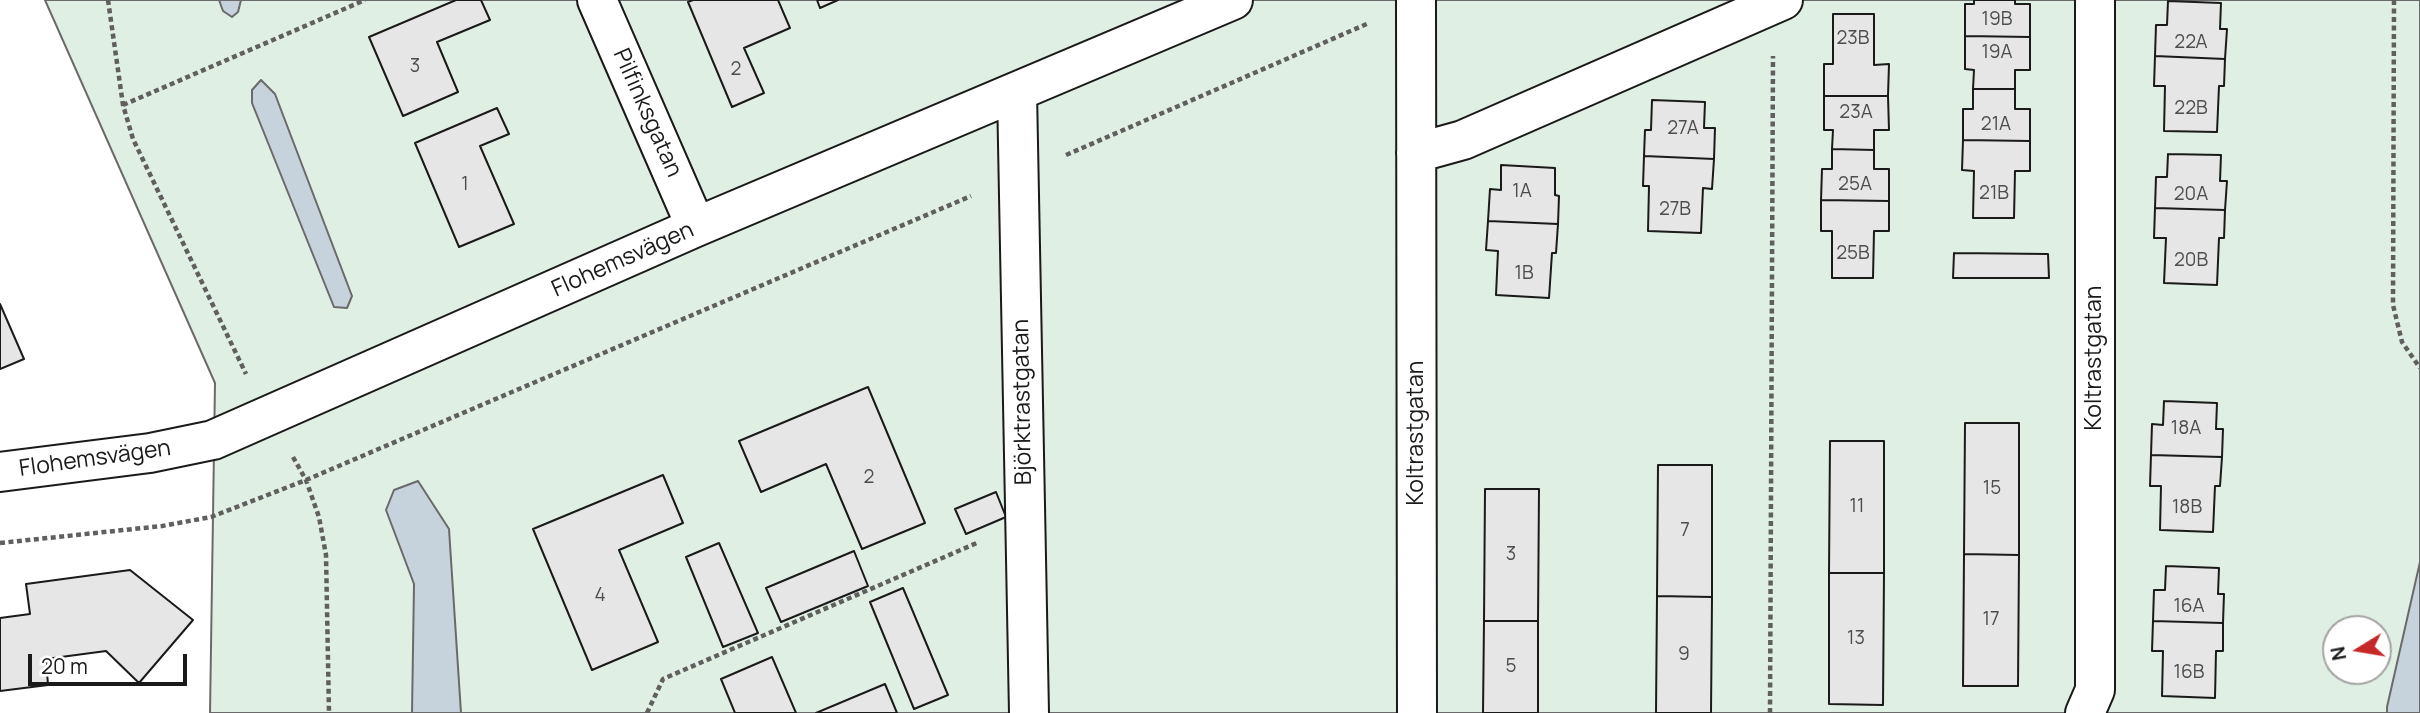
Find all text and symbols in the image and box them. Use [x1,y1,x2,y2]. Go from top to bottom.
house number: 19B [1982,9,2012,31]
house number: 23B [1837,28,1869,50]
house number: 22A [2174,32,2208,54]
house number: 19A [1981,42,2013,64]
street label: Pilfinksgatan [606,45,688,181]
house number: 3 [410,56,420,78]
house number: 2 [731,59,741,81]
house number: 22B [2174,98,2208,120]
house number: 23A [1839,102,1873,124]
house number: 21A [1981,114,2011,136]
house number: 27A [1667,118,1699,140]
house number: 1 [461,174,469,196]
house number: 25A [1838,174,1872,196]
house number: 1A [1512,181,1532,203]
house number: 21B [1979,183,2009,205]
house number: 20A [2174,184,2208,206]
house number: 27B [1659,199,1691,221]
street label: Flohemsvägen [548,216,698,304]
house number: 25B [1836,243,1870,265]
house number: 20B [2174,250,2208,272]
house number: 1B [1514,263,1534,285]
street label: Koltrastgatan [2081,286,2109,430]
street label: Björktrastgatan [1008,319,1038,485]
street label: Koltrastgatan [1403,361,1431,505]
house number: 18A [2171,418,2201,440]
street label: Flohemsvägen [18,435,172,483]
house number: 2 [864,467,874,489]
house number: 15 [1983,478,2001,500]
house number: 11 [1850,496,1864,518]
house number: 18B [2172,497,2202,519]
house number: 7 [1680,520,1690,542]
house number: 3 [1506,544,1516,566]
house number: 4 [594,585,606,607]
house number: 16A [2173,596,2205,618]
house number: 17 [1983,609,1999,631]
north arrow [2322,615,2392,685]
house number: 13 [1847,628,1865,650]
scale bar [32,640,191,684]
house number: 9 [1678,644,1690,666]
text: N [2324,644,2352,663]
text: 20 m [41,652,88,680]
house number: 5 [1506,656,1516,678]
house number: 16B [2174,662,2204,684]

